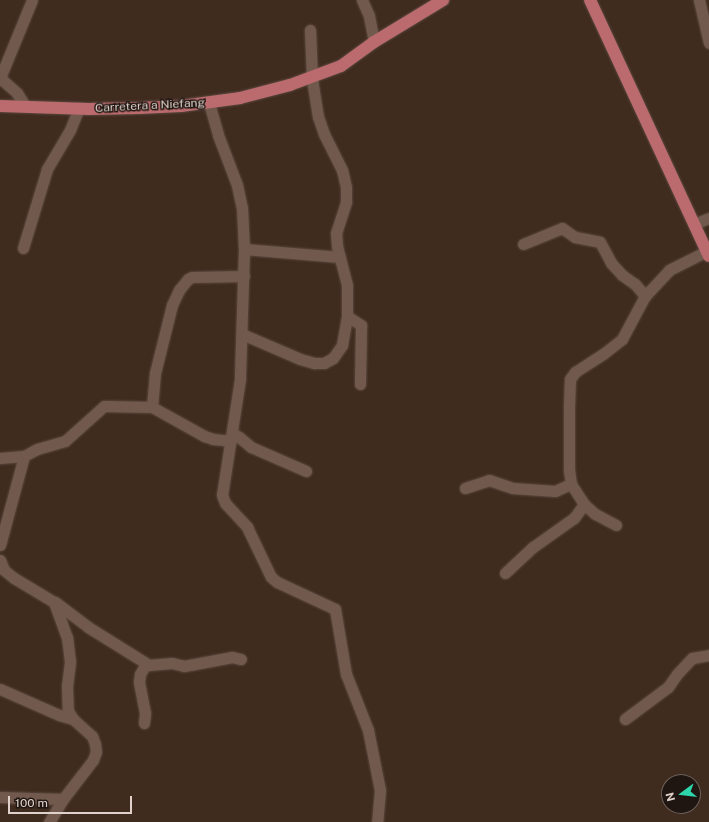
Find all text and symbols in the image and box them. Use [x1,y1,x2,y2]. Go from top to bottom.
street label: Carretera a Niefang [95,96,205,116]
north arrow [661,774,701,814]
scale bar [10,788,134,814]
text: N [663,791,677,803]
text: 100 m [15,796,48,810]

